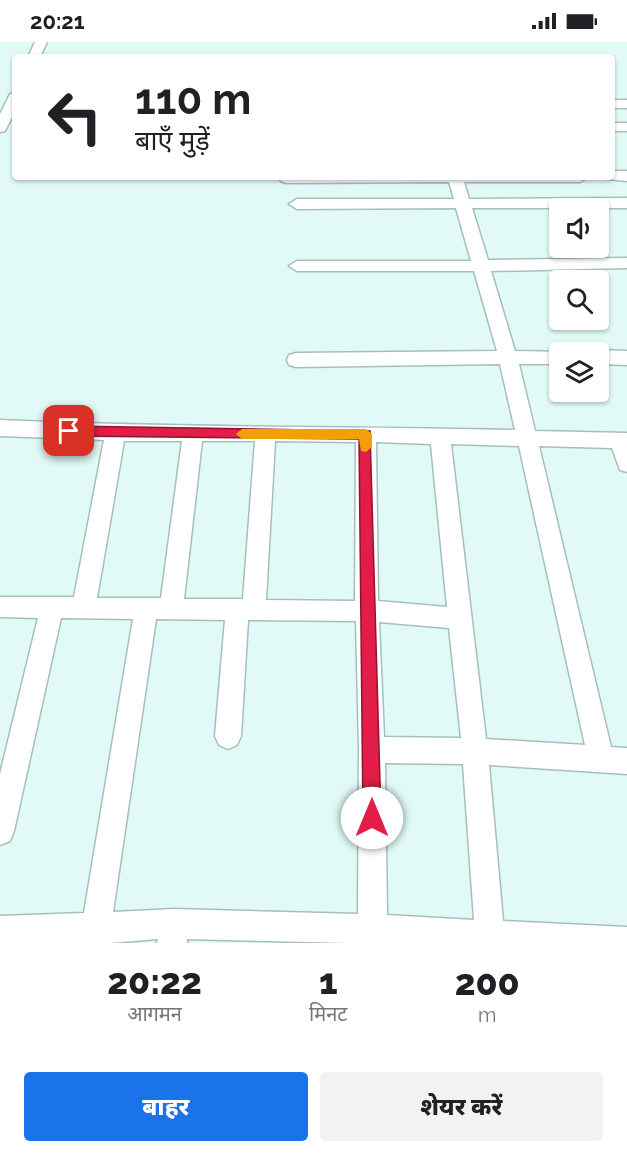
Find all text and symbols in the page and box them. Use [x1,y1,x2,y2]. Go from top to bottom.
text: 20:21 [30,8,85,34]
text: 110 m [135,75,251,124]
icon: left [36,78,114,156]
text: बाएँ मुड़ें [135,125,210,156]
map controls [549,198,609,402]
button: sound [549,198,609,258]
button: search [549,270,609,330]
button: layers [549,342,609,402]
pin [43,405,94,456]
icon: arrive [52,414,85,447]
position arrow [340,786,404,850]
text: 20:22 [107,960,202,1002]
text: 1 [319,960,338,1002]
text: 200 [455,961,520,1003]
text: आगमन [127,1002,182,1026]
text: मिनट [309,1002,347,1026]
text: m [478,1003,496,1027]
button: बाहर [24,1072,308,1141]
button: शेयर करें [320,1072,603,1141]

